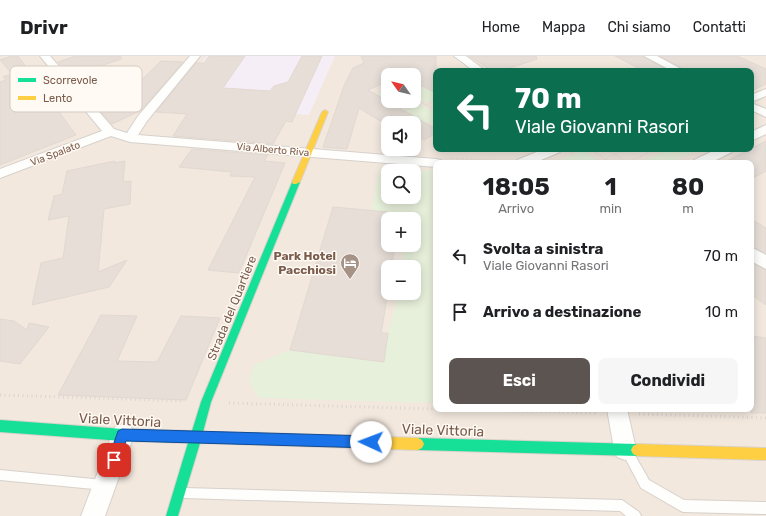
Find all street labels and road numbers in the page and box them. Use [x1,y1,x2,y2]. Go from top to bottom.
street label: Via Spalato [29,139,82,169]
street label: Via Alberto Riva [236,141,310,159]
street label: Strada del Quartiere [205,253,260,362]
street label: Viale Vittoria [78,410,162,431]
street label: Viale Vittoria [401,421,484,440]

